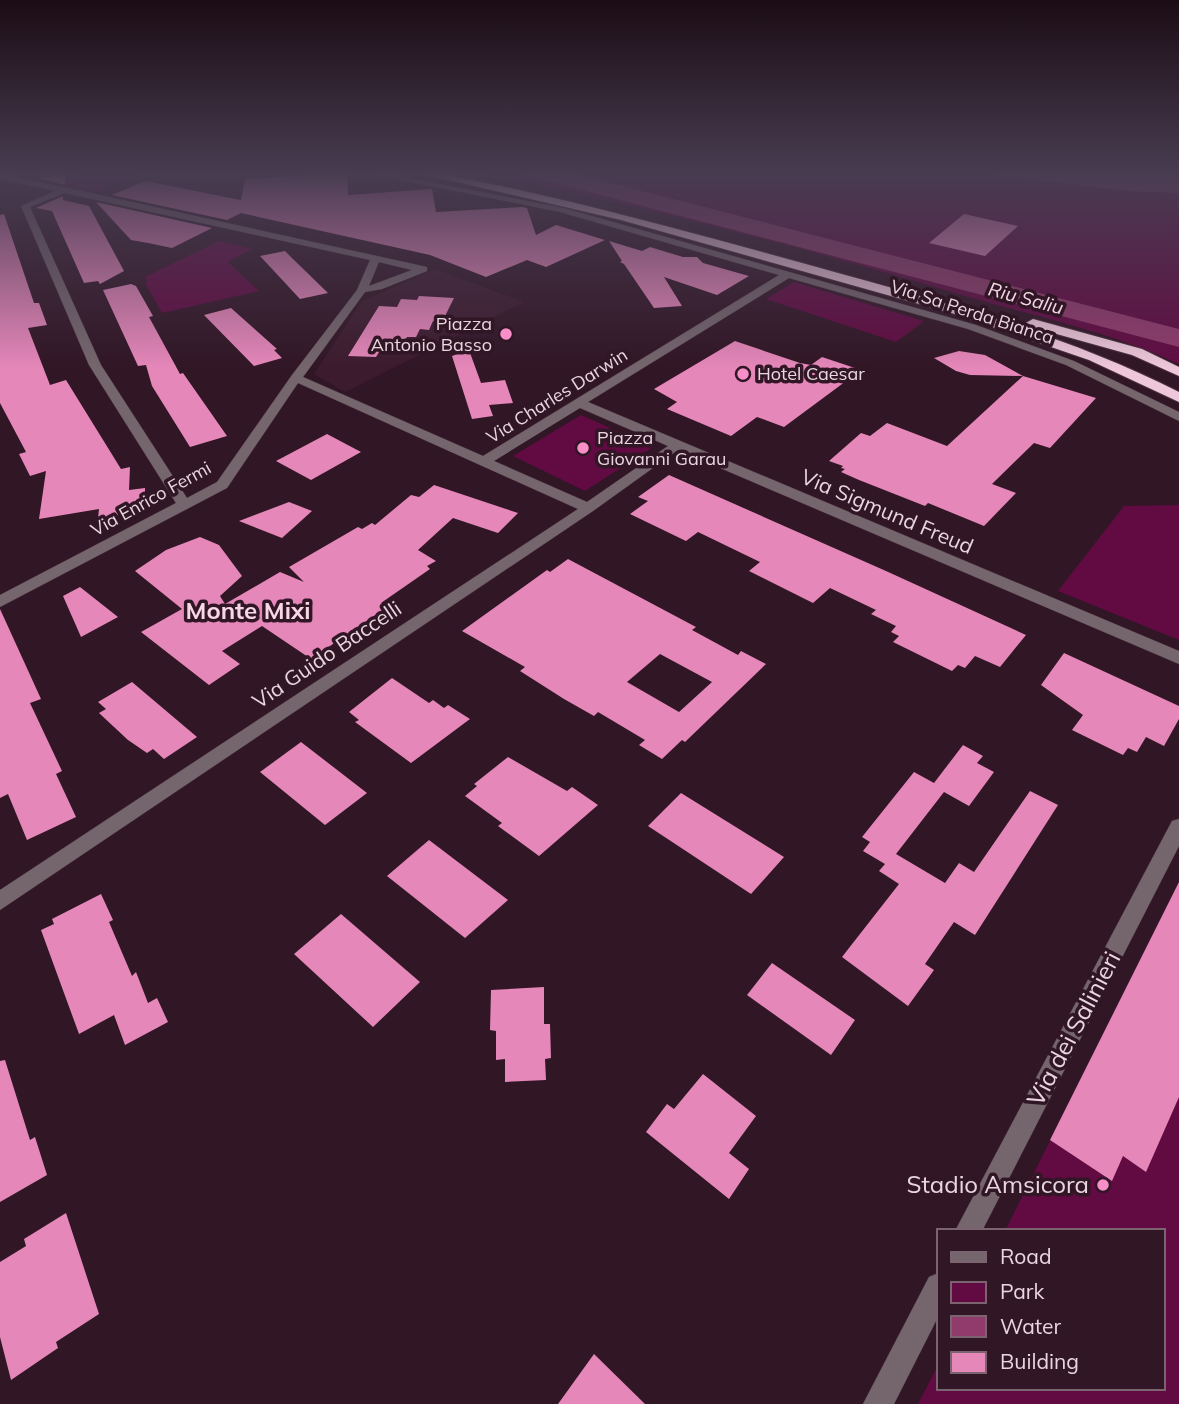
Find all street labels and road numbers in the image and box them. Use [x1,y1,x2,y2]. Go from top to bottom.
street label: Via Sa Perda Bianca [888,274,1057,349]
street label: Via Charles Darwin [482,343,632,448]
street label: Via Enrico Fermi [86,456,215,541]
street label: Via Sigmund Freud [797,463,977,559]
street label: Via Guido Baccelli [247,595,406,714]
street label: Via dei Salinieri [1020,946,1126,1111]

